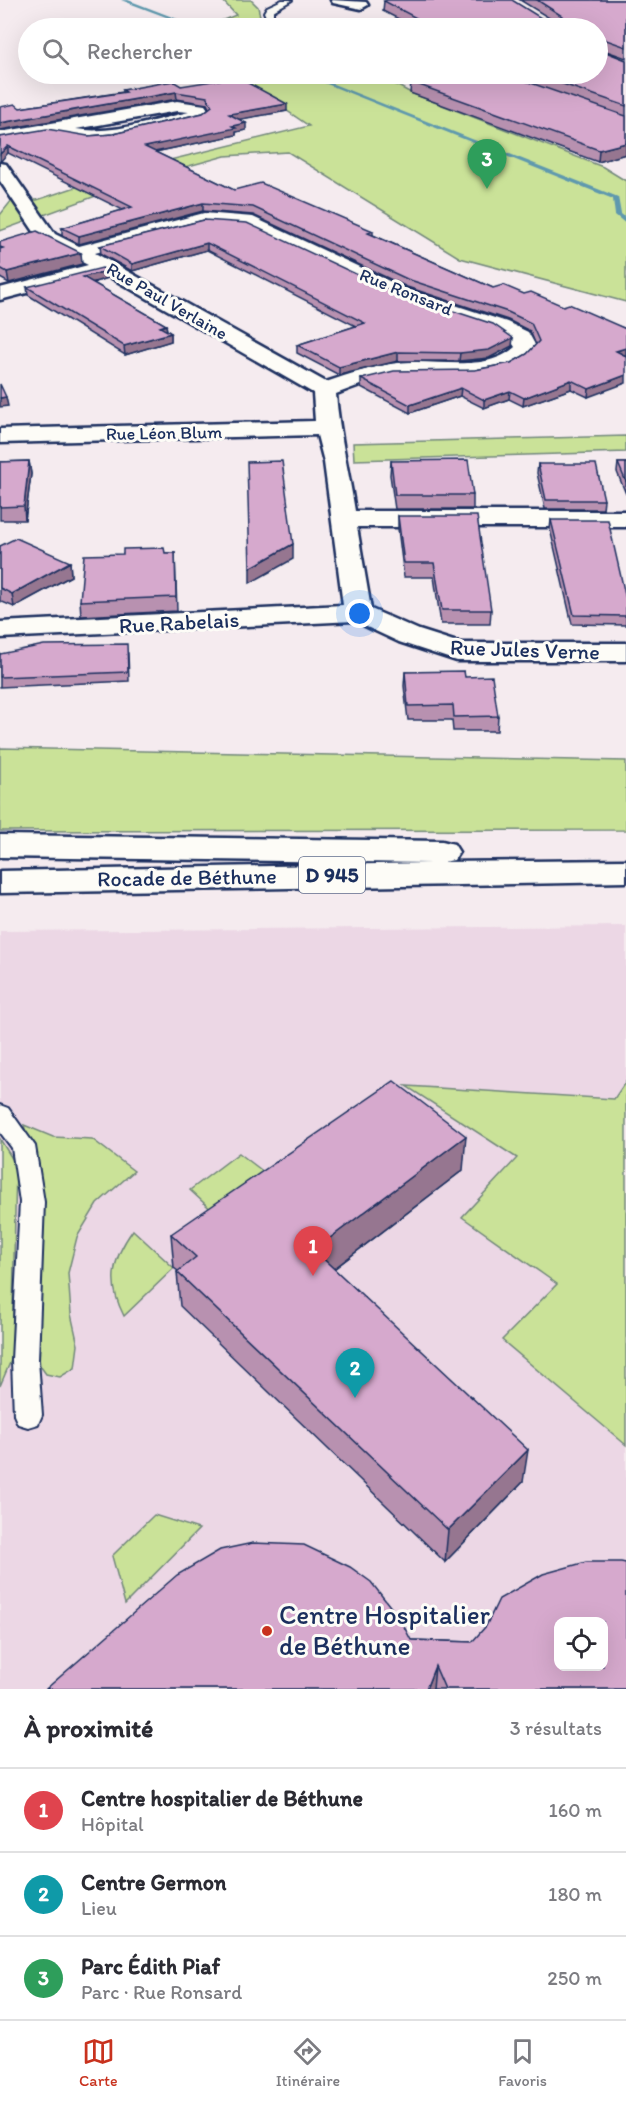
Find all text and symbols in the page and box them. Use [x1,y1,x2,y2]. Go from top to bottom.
search box [18,18,608,84]
icon: search [39,35,72,68]
text: Rechercher [87,38,192,65]
pin: 3 [468,140,506,189]
street label: Rue Paul Verlaine [103,258,231,344]
street label: Rue Ronsard [356,263,456,321]
street label: Rue Léon Blum [106,421,222,445]
your location [345,599,374,628]
street label: Rue Rabelais [118,606,240,639]
street label: Rue Jules Verne [450,633,600,666]
road number: D 945 [299,857,365,893]
street label: Rocade de Béthune [97,862,277,893]
pin: 1 [294,1226,332,1276]
pin: 2 [336,1348,374,1398]
place label: Centre Hospitalier de Béthune [279,1598,491,1662]
map controls [554,1617,608,1671]
button: locate [554,1617,608,1671]
marker: Centre Hospitalier de Béthune [260,1624,274,1638]
text: À proximité [24,1712,153,1744]
text: 3 résultats [510,1716,602,1740]
text: Centre hospitalier de Béthune [81,1785,363,1812]
text: 1 [39,1798,48,1822]
text: 160 m [549,1798,602,1822]
text: Hôpital [81,1812,144,1836]
text: Centre Germon [81,1869,226,1896]
text: 2 [38,1882,49,1906]
text: 180 m [548,1882,602,1906]
text: Lieu [81,1896,117,1920]
text: Parc Édith Piaf [81,1953,220,1980]
text: 3 [38,1966,49,1990]
text: 250 m [547,1966,602,1990]
text: Parc · Rue Ronsard [81,1980,242,2004]
tab: Carte [79,2035,118,2090]
tab: Itinéraire [276,2035,340,2090]
tab: Favoris [498,2035,547,2090]

